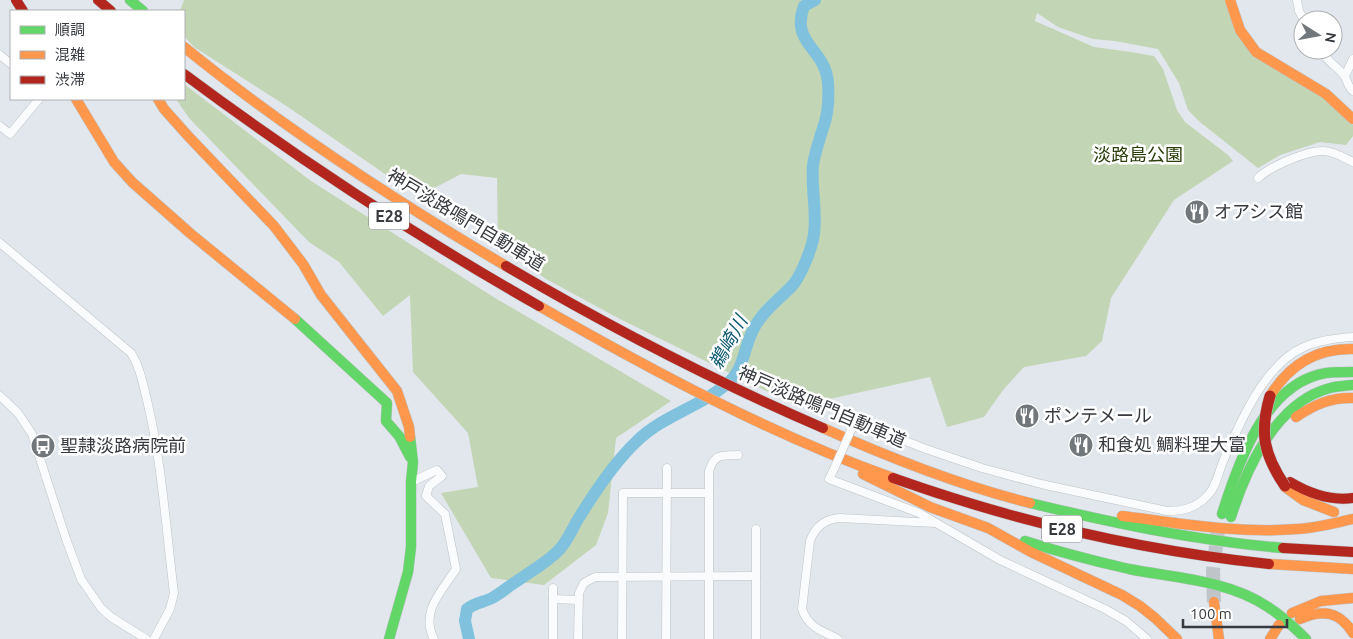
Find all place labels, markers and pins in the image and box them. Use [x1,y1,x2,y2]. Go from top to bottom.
restaurant icon: オアシス館 [1184,199,1210,225]
place label: オアシス館 [1214,201,1303,221]
restaurant icon: ポンテメール [1014,403,1040,429]
place label: ポンテメール [1044,405,1152,425]
restaurant icon: 和食処 鯛料理大富 [1068,432,1094,458]
bus stop icon: 聖隷淡路病院前 [30,433,56,459]
place label: 和食処 鯛料理大富 [1098,434,1246,454]
place label: 聖隷淡路病院前 [60,435,186,455]

